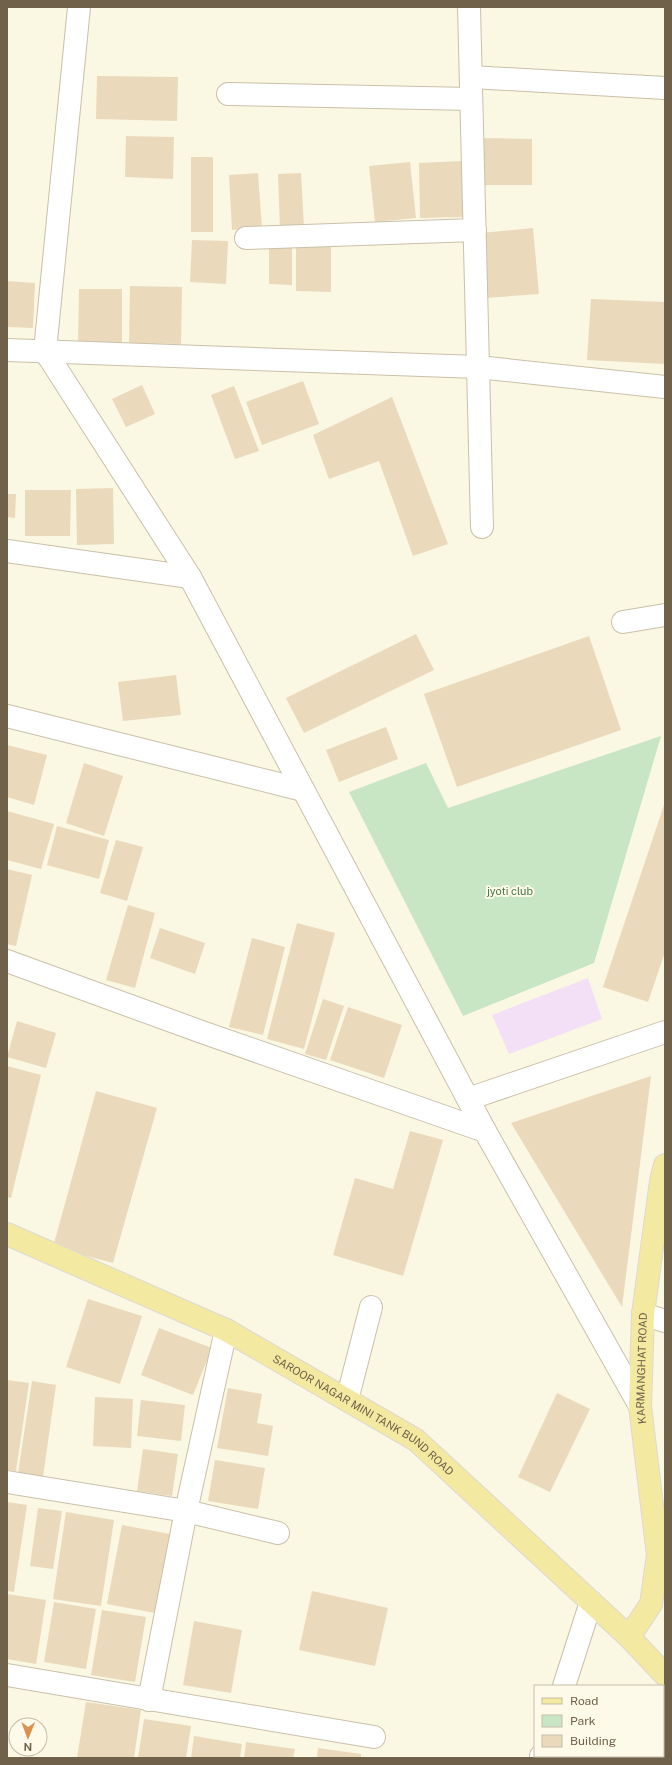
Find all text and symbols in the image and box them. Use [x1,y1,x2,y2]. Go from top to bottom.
park label: jyoti club [486,885,534,897]
street label: KARMANGHAT ROAD [634,1312,649,1425]
street label: SAROOR NAGAR MINI TANK BUND ROAD [271,1352,456,1478]
legend [534,1685,664,1757]
text: Road [570,1694,598,1708]
text: Park [570,1714,596,1728]
north arrow [8,1717,48,1757]
text: Building [570,1734,616,1748]
text: N [23,1741,32,1753]

